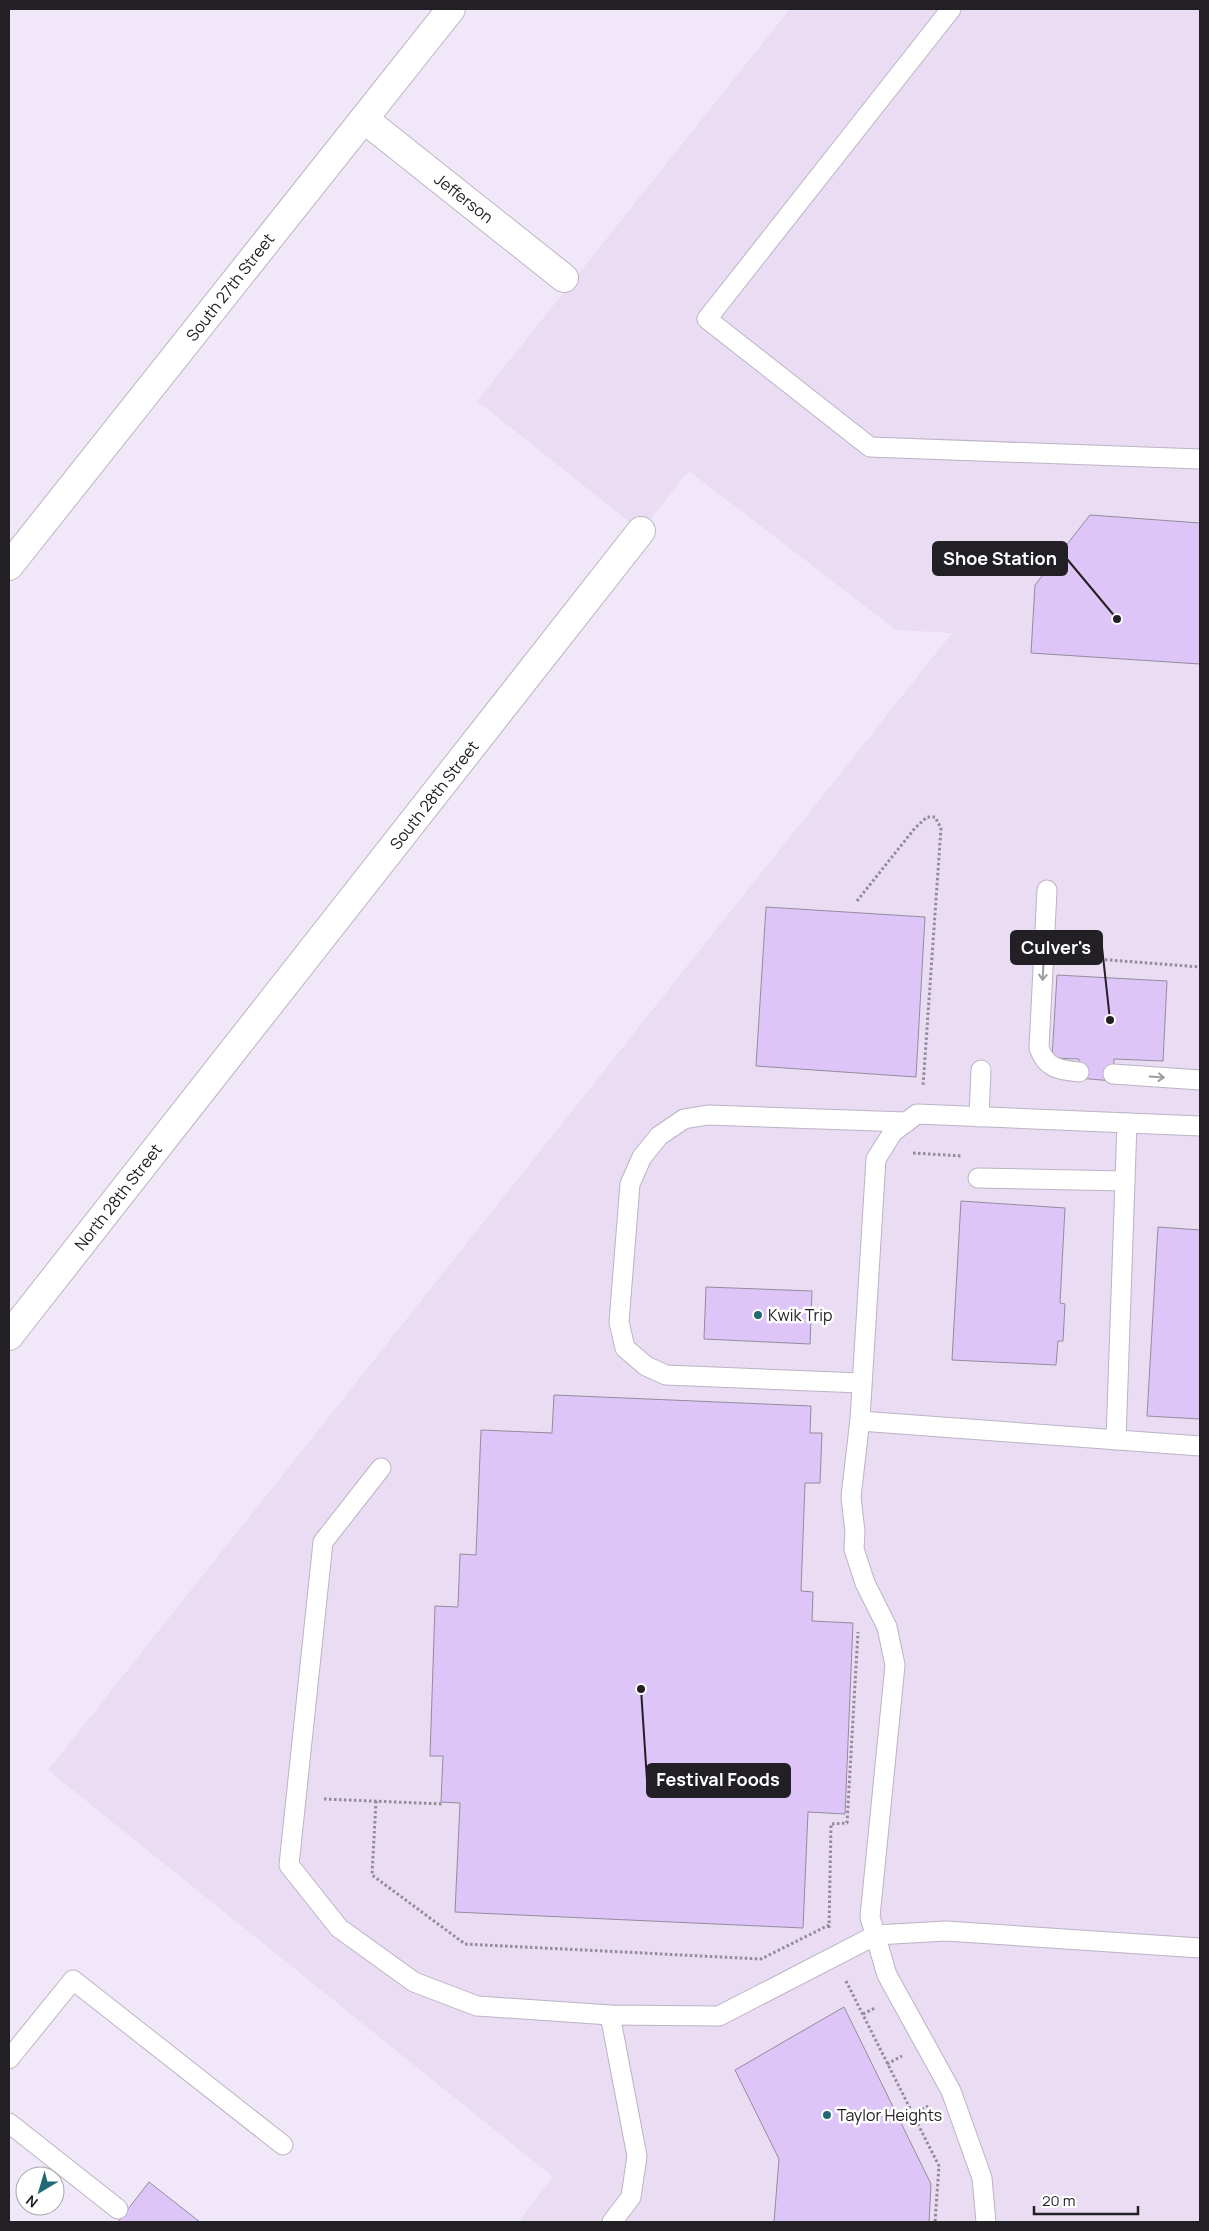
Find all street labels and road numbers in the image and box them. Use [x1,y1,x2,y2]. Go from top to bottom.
street label: Jefferson [430,168,498,228]
street label: South 27th Street [181,229,279,345]
street label: South 28th Street [385,736,483,854]
street label: North 28th Street [69,1139,167,1255]

